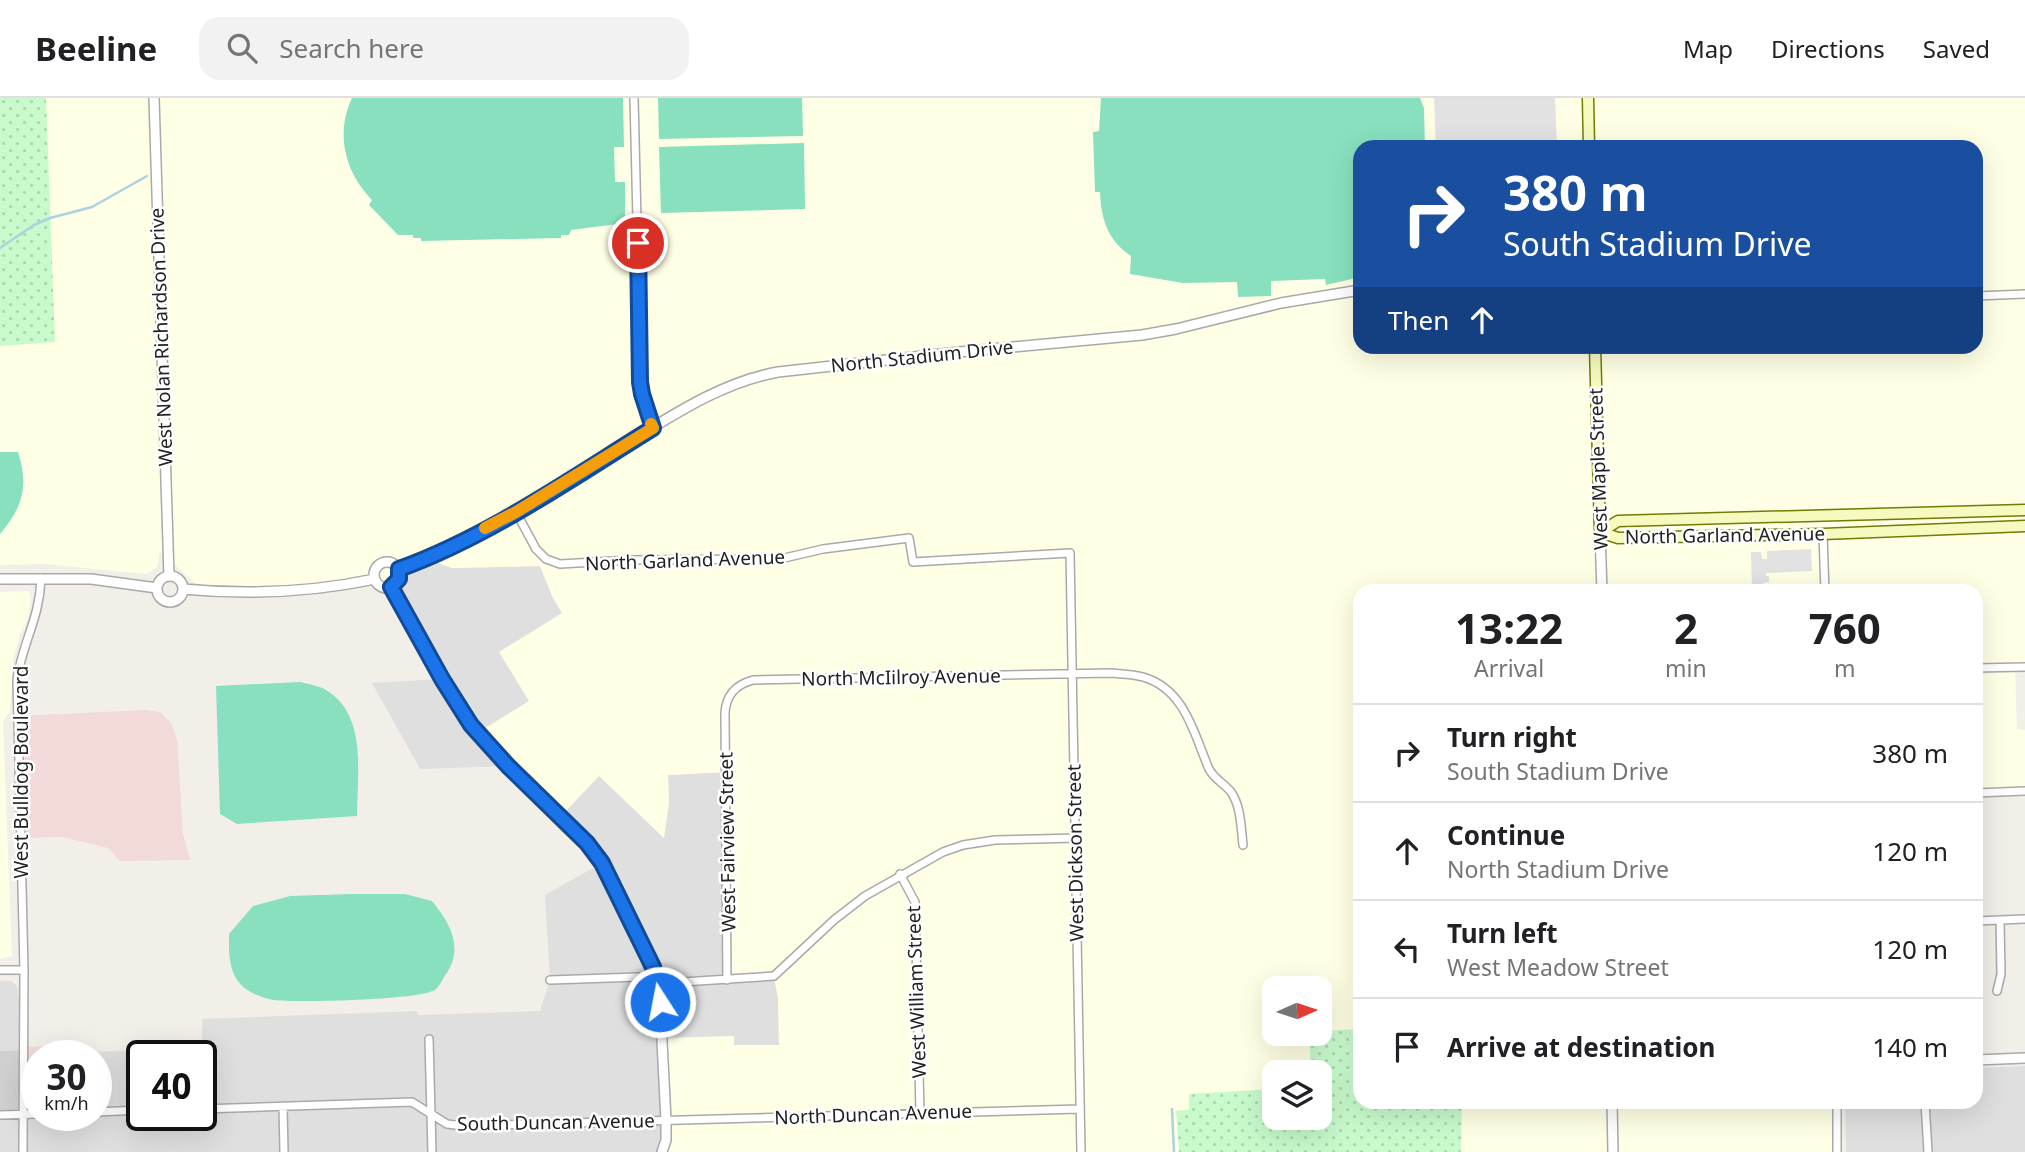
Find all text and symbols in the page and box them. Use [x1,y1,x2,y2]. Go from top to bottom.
search box [199,17,689,80]
text: Beeline [35,26,157,71]
icon: search [223,29,261,67]
text: Search here [279,30,424,66]
text: Map [1683,32,1733,65]
text: Directions [1771,32,1885,65]
text: Saved [1923,32,1990,65]
text: 380 m [1503,159,1648,225]
icon: right [1388,168,1479,259]
street label: West Nolan Richardson Drive [143,207,179,467]
pin [608,213,668,273]
text: South Stadium Drive [1503,222,1812,265]
icon: arrive [619,224,657,262]
icon: ahead [1463,301,1501,339]
text: Then [1388,302,1449,338]
street label: North Stadium Drive [829,333,1015,379]
street label: West Maple Street [1582,387,1614,550]
street label: North Garland Avenue [1625,520,1825,550]
street label: North Garland Avenue [584,544,786,576]
text: 13:22 [1455,599,1563,656]
text: 2 [1674,599,1698,656]
text: 760 [1809,599,1881,656]
text: Arrival [1474,652,1544,684]
text: min [1665,652,1707,684]
text: m [1834,652,1856,684]
street label: North McIilroy Avenue [801,662,1001,692]
street label: West Bulldog Boulevard [8,666,34,878]
text: Turn right [1447,719,1577,755]
icon: right [1388,734,1426,772]
text: 380 m [1872,735,1948,771]
street label: West Fairview Street [712,752,742,932]
text: South Stadium Drive [1447,755,1669,787]
street label: West Dickson Street [1060,764,1090,942]
text: Continue [1447,817,1565,853]
icon: ahead [1388,832,1426,870]
text: 120 m [1872,833,1948,869]
text: North Stadium Drive [1447,853,1669,885]
street label: West William Street [900,905,932,1079]
text: Turn left [1447,915,1558,951]
icon: left [1388,930,1426,968]
text: 120 m [1872,931,1948,967]
text: West Meadow Street [1447,951,1669,983]
position arrow [623,965,697,1039]
north arrow [1262,976,1332,1046]
map controls [1262,976,1332,1130]
icon: arrive [1388,1028,1426,1066]
text: Arrive at destination [1447,1029,1716,1065]
text: 140 m [1872,1029,1948,1065]
speed limit sign: 40 [126,1040,217,1131]
text: 30 [46,1053,87,1100]
button: layers [1262,1060,1332,1130]
text: km/h [44,1091,89,1115]
street label: North Duncan Avenue [774,1098,972,1130]
street label: South Duncan Avenue [457,1107,655,1137]

